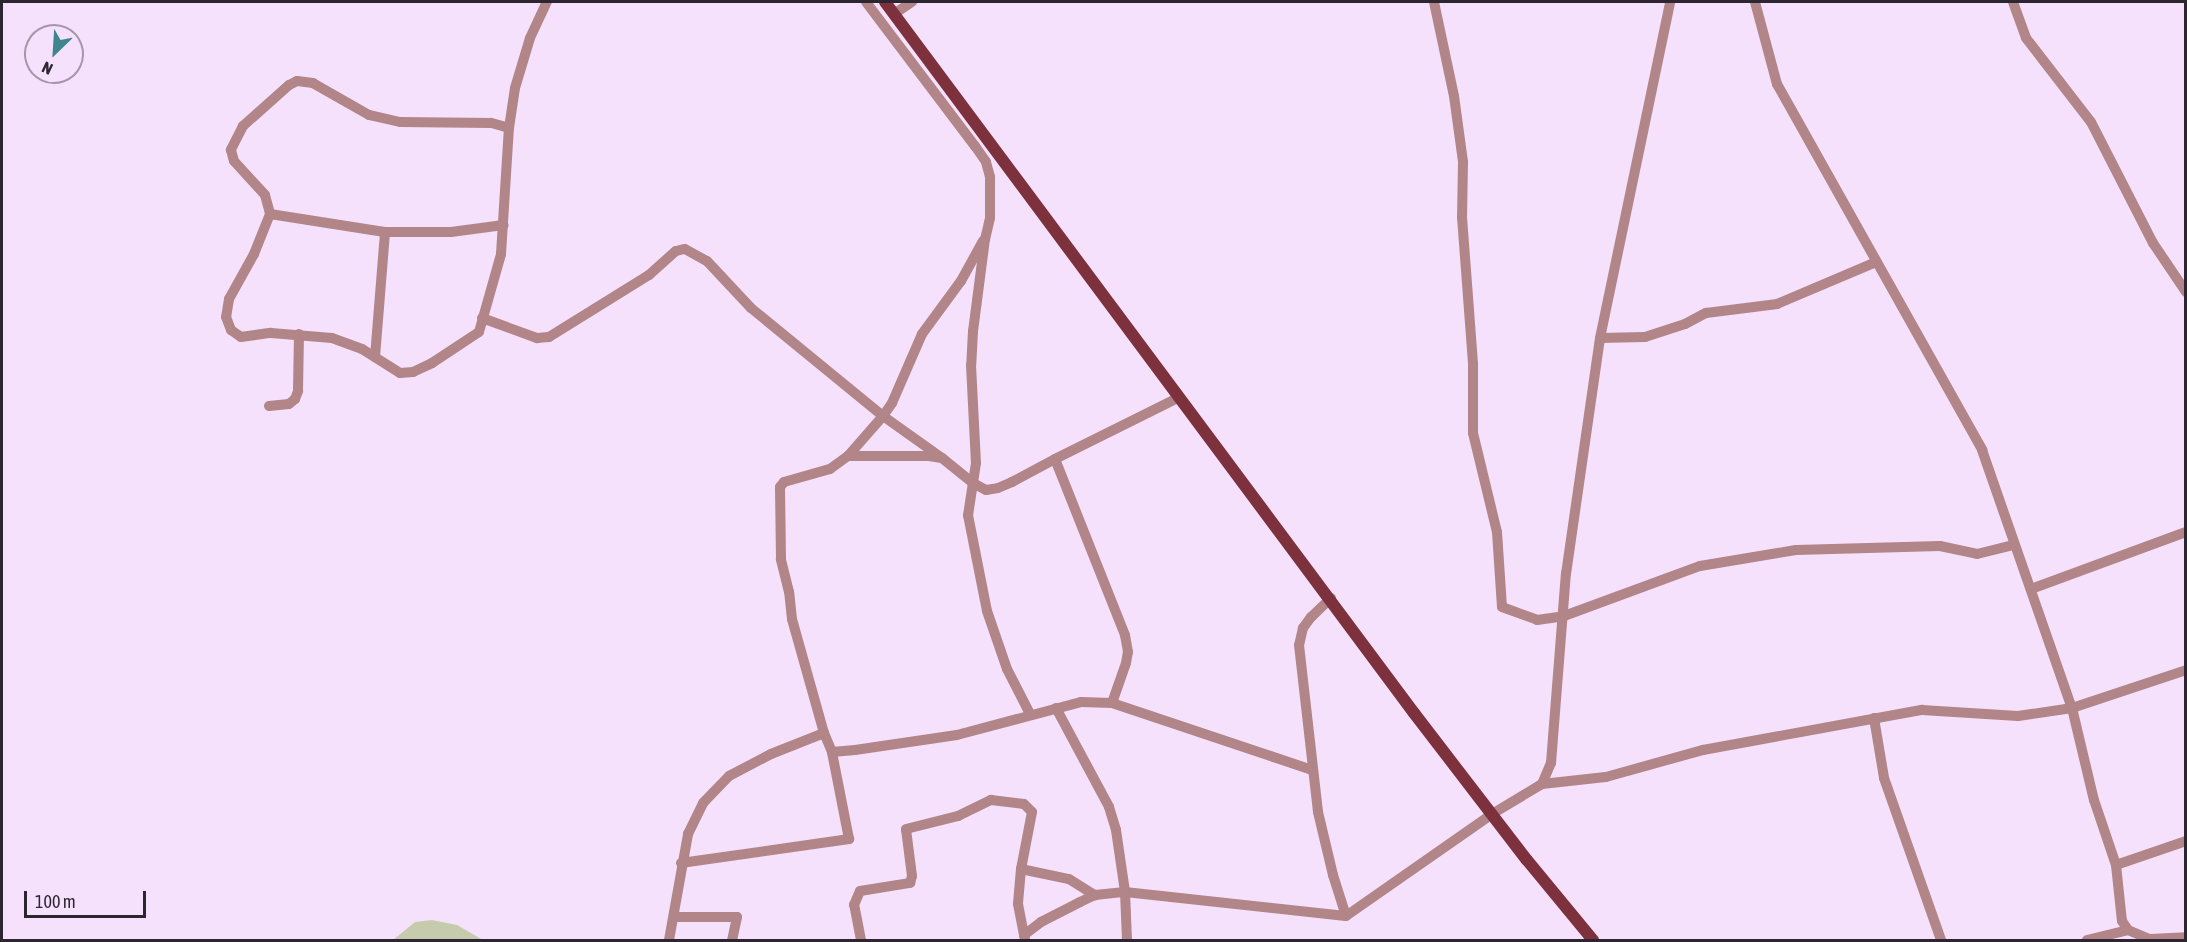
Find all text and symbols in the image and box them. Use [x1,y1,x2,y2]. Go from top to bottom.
north arrow [24,24,84,84]
text: N [39,58,55,79]
scale bar [27,879,148,917]
text: 100 m [35,891,76,912]

